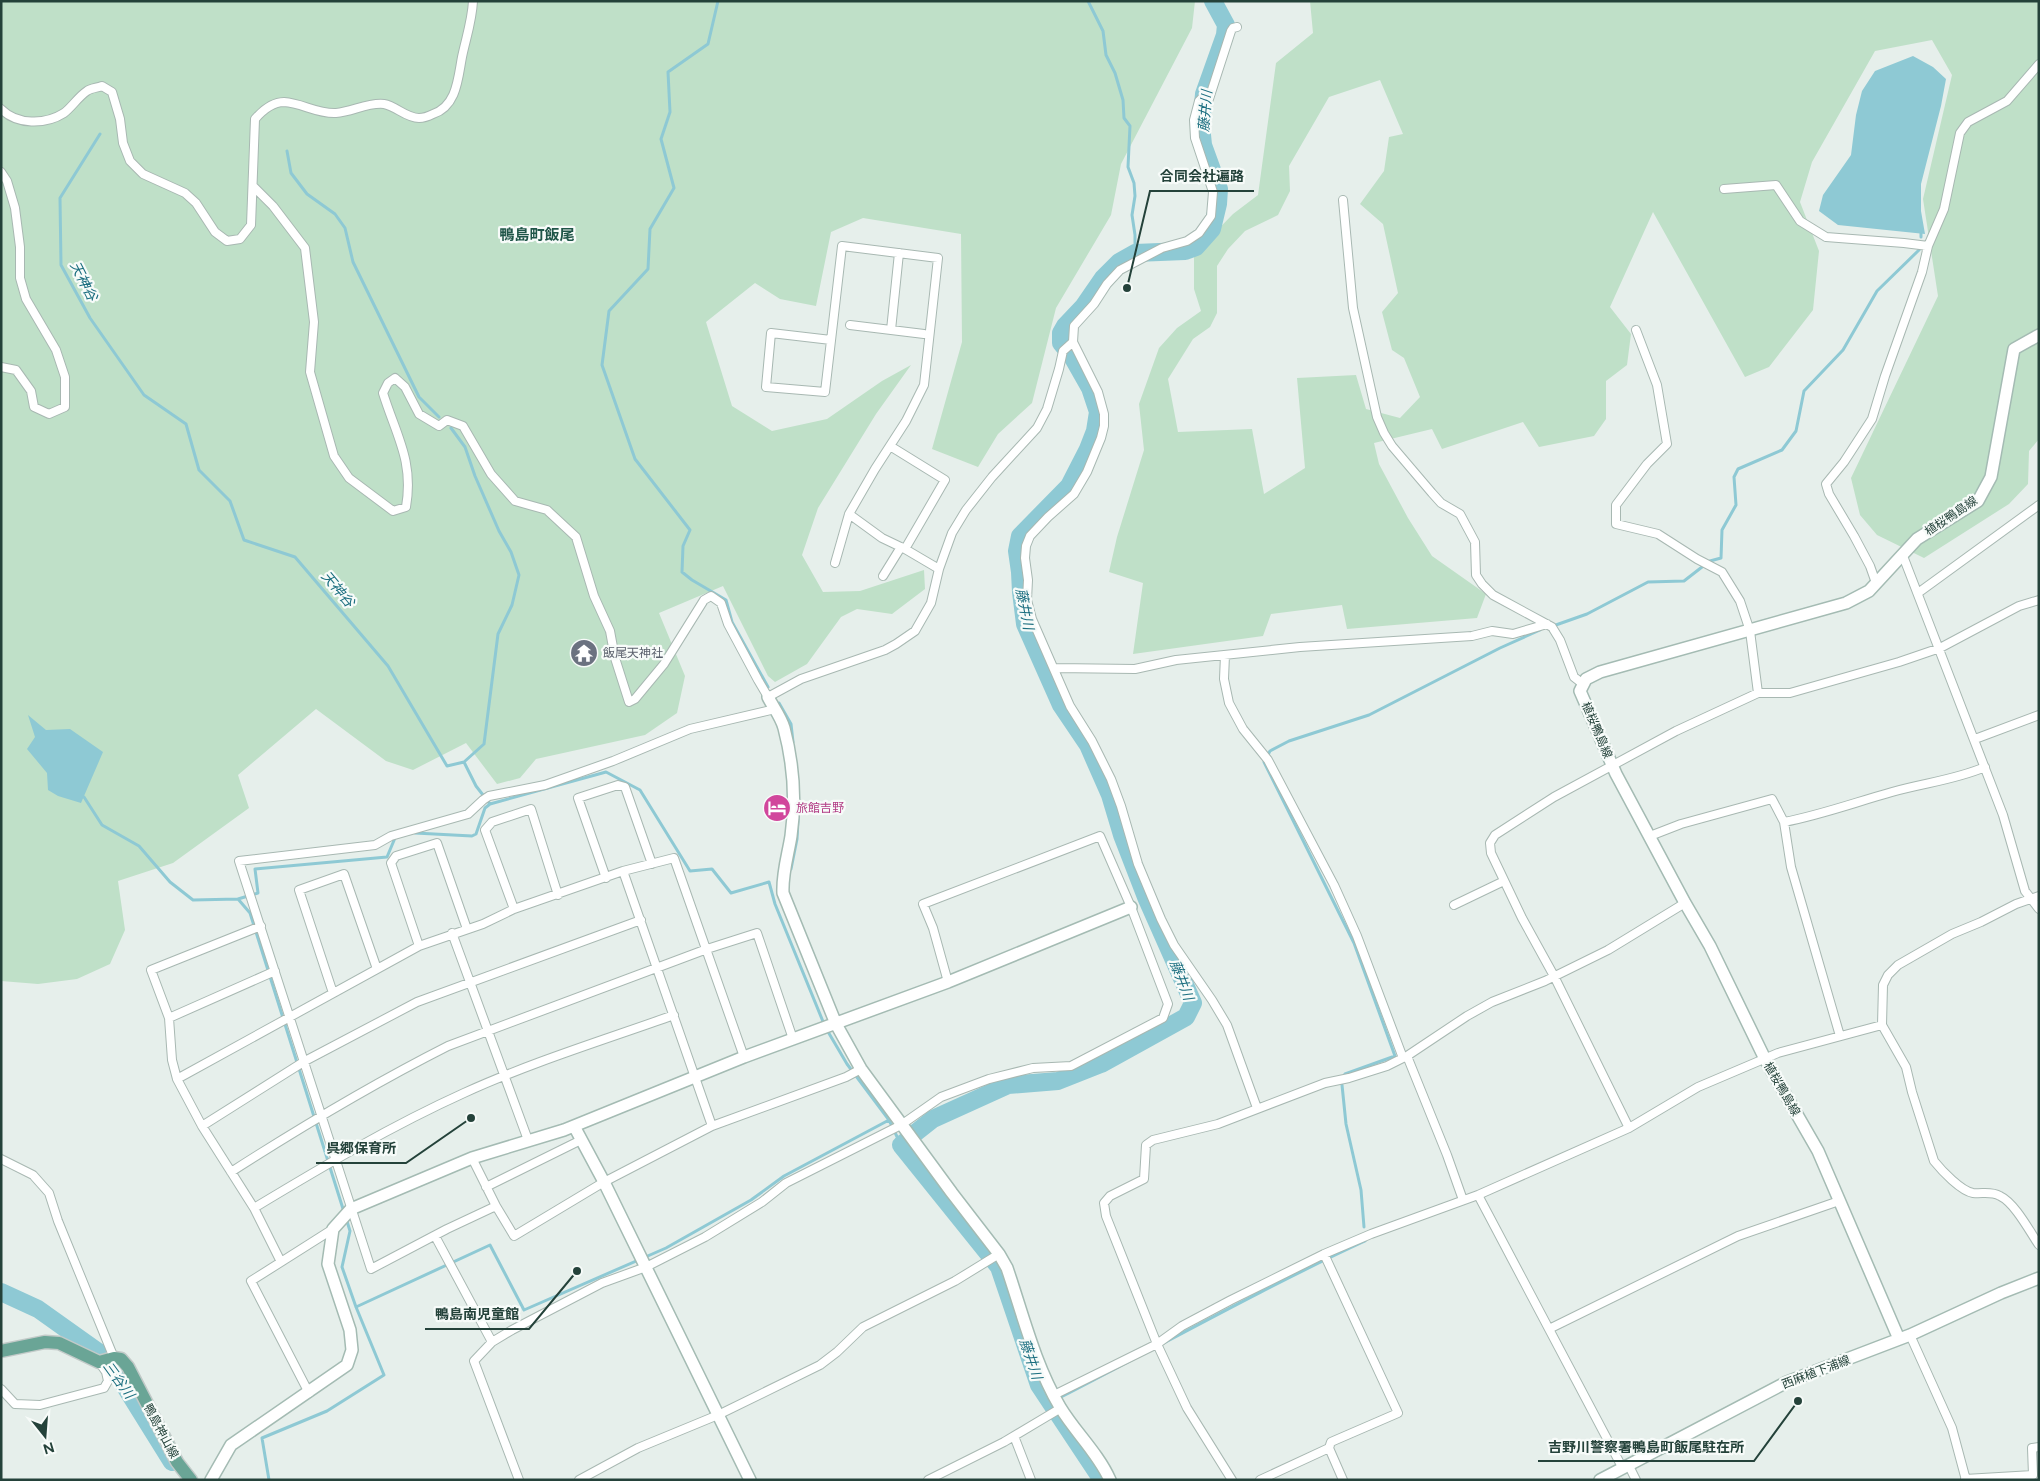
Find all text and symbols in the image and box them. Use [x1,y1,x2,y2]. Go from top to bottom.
water label: 藤井川 [1195,87,1216,133]
callout: 合同会社遍路 [1150,162,1254,191]
text: 合同会社遍路 [1160,168,1244,185]
district label: 鴨島町飯尾 [499,226,575,244]
water label: 天神谷 [66,259,101,305]
street label: 植桜鴨島線 [1922,493,1980,539]
water label: 天神谷 [318,568,358,612]
water label: 藤井川 [1012,587,1037,633]
temple icon: 飯尾天神社 [569,638,599,668]
place label: 飯尾天神社 [603,646,663,660]
street label: 植桜鴨島線 [1579,700,1615,760]
hotel icon: 旅館吉野 [762,793,792,823]
place label: 旅館吉野 [796,801,844,815]
water label: 藤井川 [1166,958,1198,1005]
street label: 植桜鴨島線 [1761,1060,1803,1118]
callout: 呉郷保育所 [316,1134,406,1163]
text: 呉郷保育所 [326,1140,396,1157]
callout: 鴨島南児童館 [425,1300,529,1329]
text: 鴨島南児童館 [435,1306,519,1323]
water label: 藤井川 [1016,1337,1046,1384]
street label: 西麻植下浦線 [1780,1353,1852,1391]
water label: 三谷川 [99,1358,139,1404]
street label: 鴨島神山線 [141,1401,181,1461]
north arrow [20,1411,70,1461]
callout: 吉野川警察署鴨島町飯尾駐在所 [1538,1432,1754,1461]
text: N [41,1438,56,1458]
text: 吉野川警察署鴨島町飯尾駐在所 [1548,1439,1744,1456]

